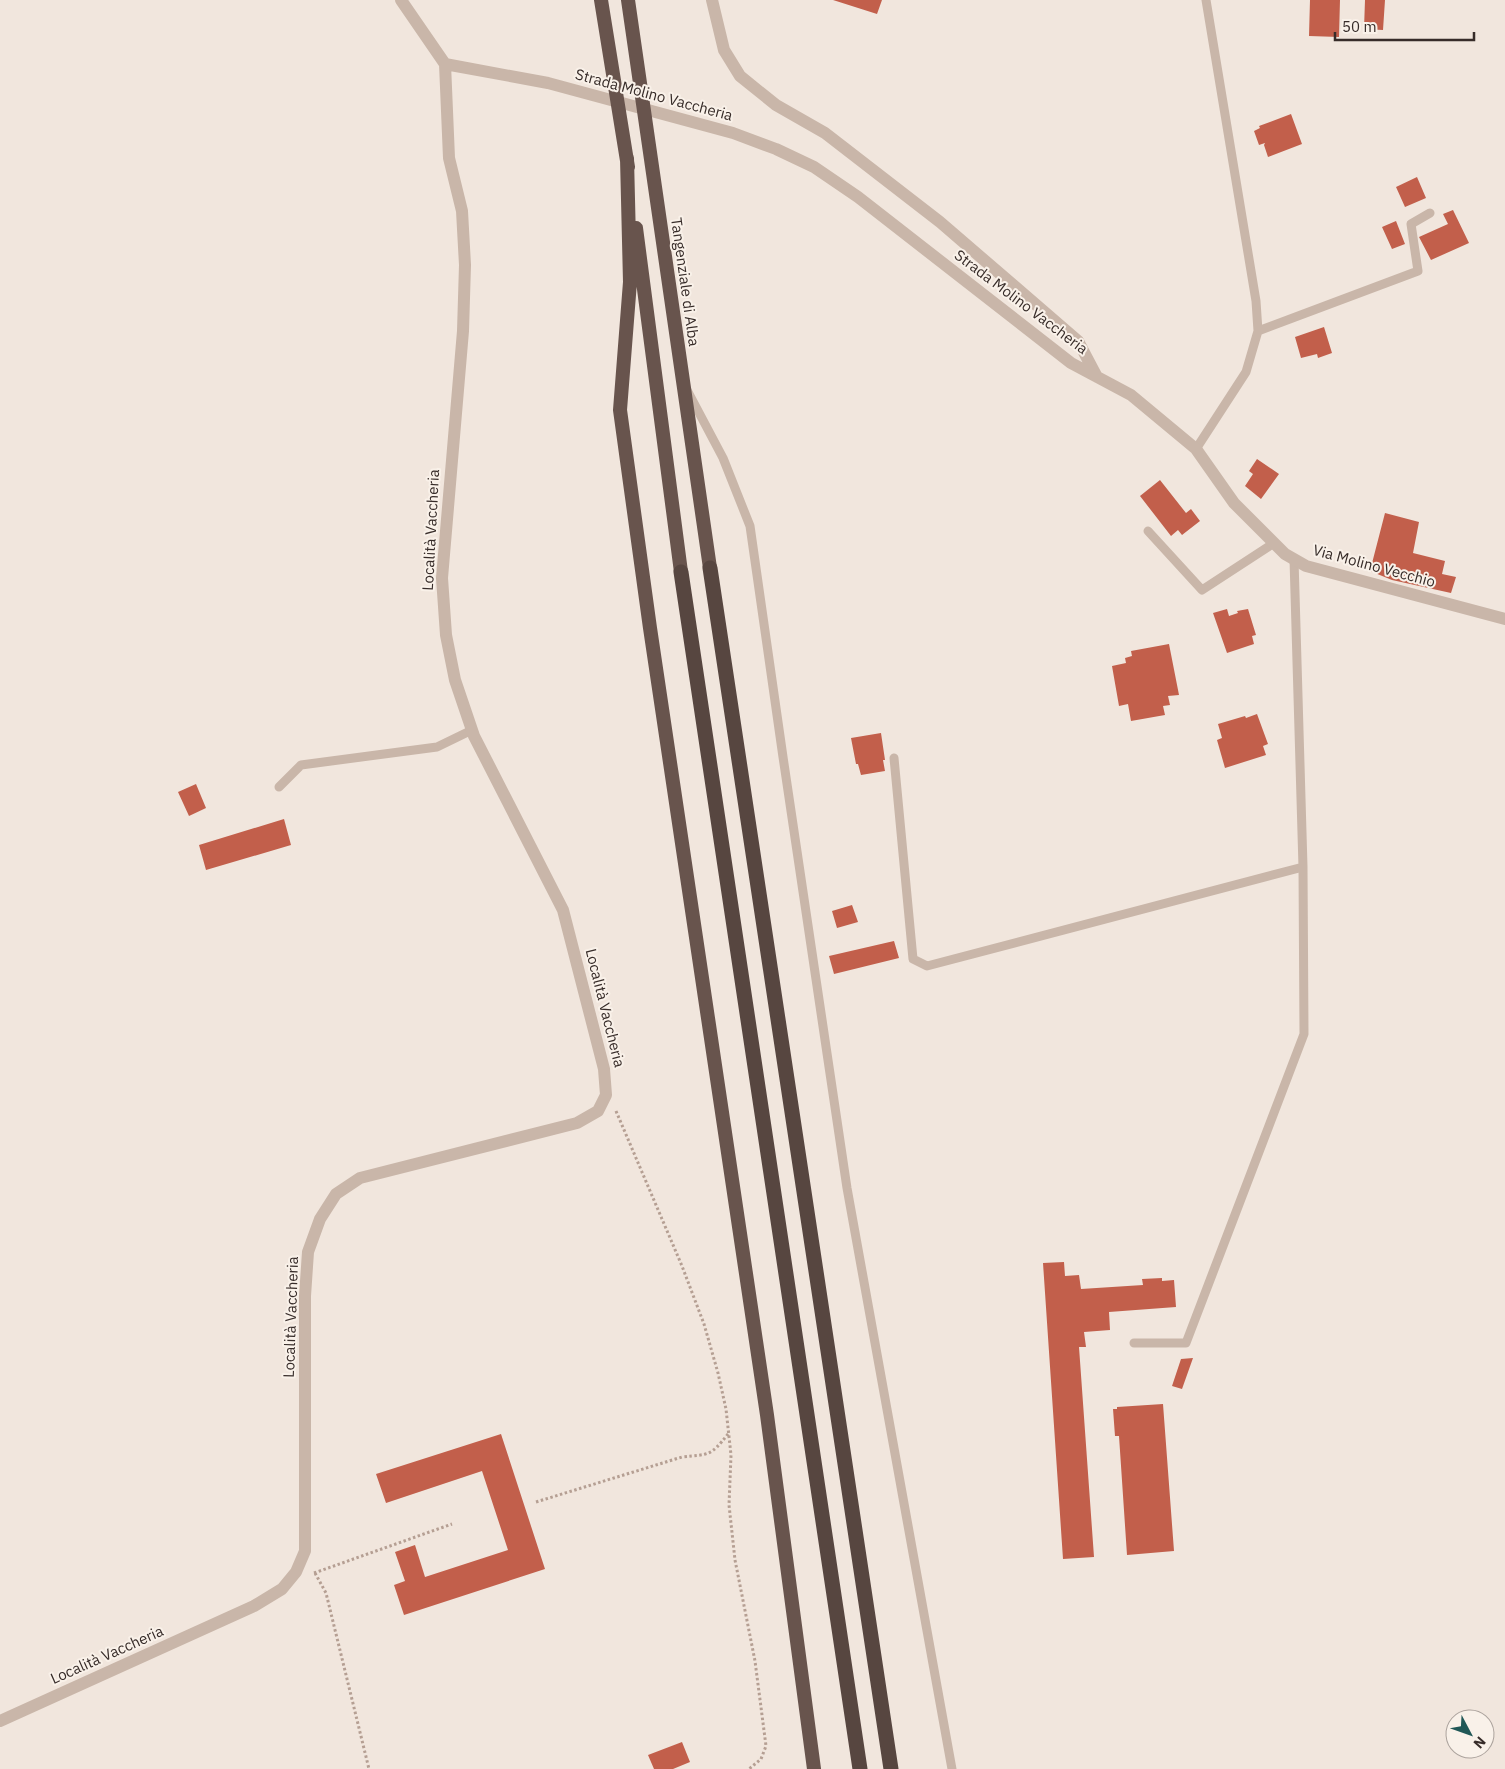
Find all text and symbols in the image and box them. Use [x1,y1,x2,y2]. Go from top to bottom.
scale bar [1335,10,1474,42]
text: 50 m [1342,17,1377,36]
street label: Strada Molino Vaccheria [573,64,735,125]
street label: Tangenziale di Alba [667,216,704,347]
street label: Strada Molino Vaccheria [951,245,1092,358]
street label: Località Vaccheria [418,469,443,591]
street label: Via Molino Vecchio [1311,540,1437,591]
street label: Località Vaccheria [582,947,629,1069]
street label: Località Vaccheria [279,1256,302,1378]
street label: Località Vaccheria [47,1621,166,1688]
north arrow [1445,1709,1495,1759]
text: N [1470,1733,1490,1752]

